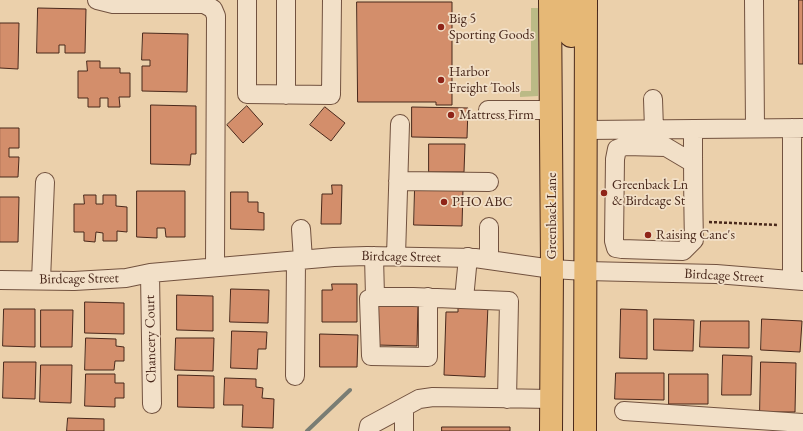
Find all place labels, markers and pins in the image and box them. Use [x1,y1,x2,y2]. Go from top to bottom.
place label: Big 5 Sporting Goods [449,11,534,44]
marker: Big 5 Sporting Goods [436,22,446,32]
place label: Harbor Freight Tools [449,64,520,96]
marker: Harbor Freight Tools [436,75,446,85]
place label: Mattress Firm [459,107,534,123]
marker: Mattress Firm [446,110,456,120]
place label: Greenback Ln & Birdcage St [612,177,688,210]
marker: Greenback Ln & Birdcage St [599,188,609,198]
place label: PHO ABC [452,194,512,210]
marker: PHO ABC [439,197,449,207]
place label: Raising Cane's [656,227,735,243]
marker: Raising Cane's [643,230,653,240]

